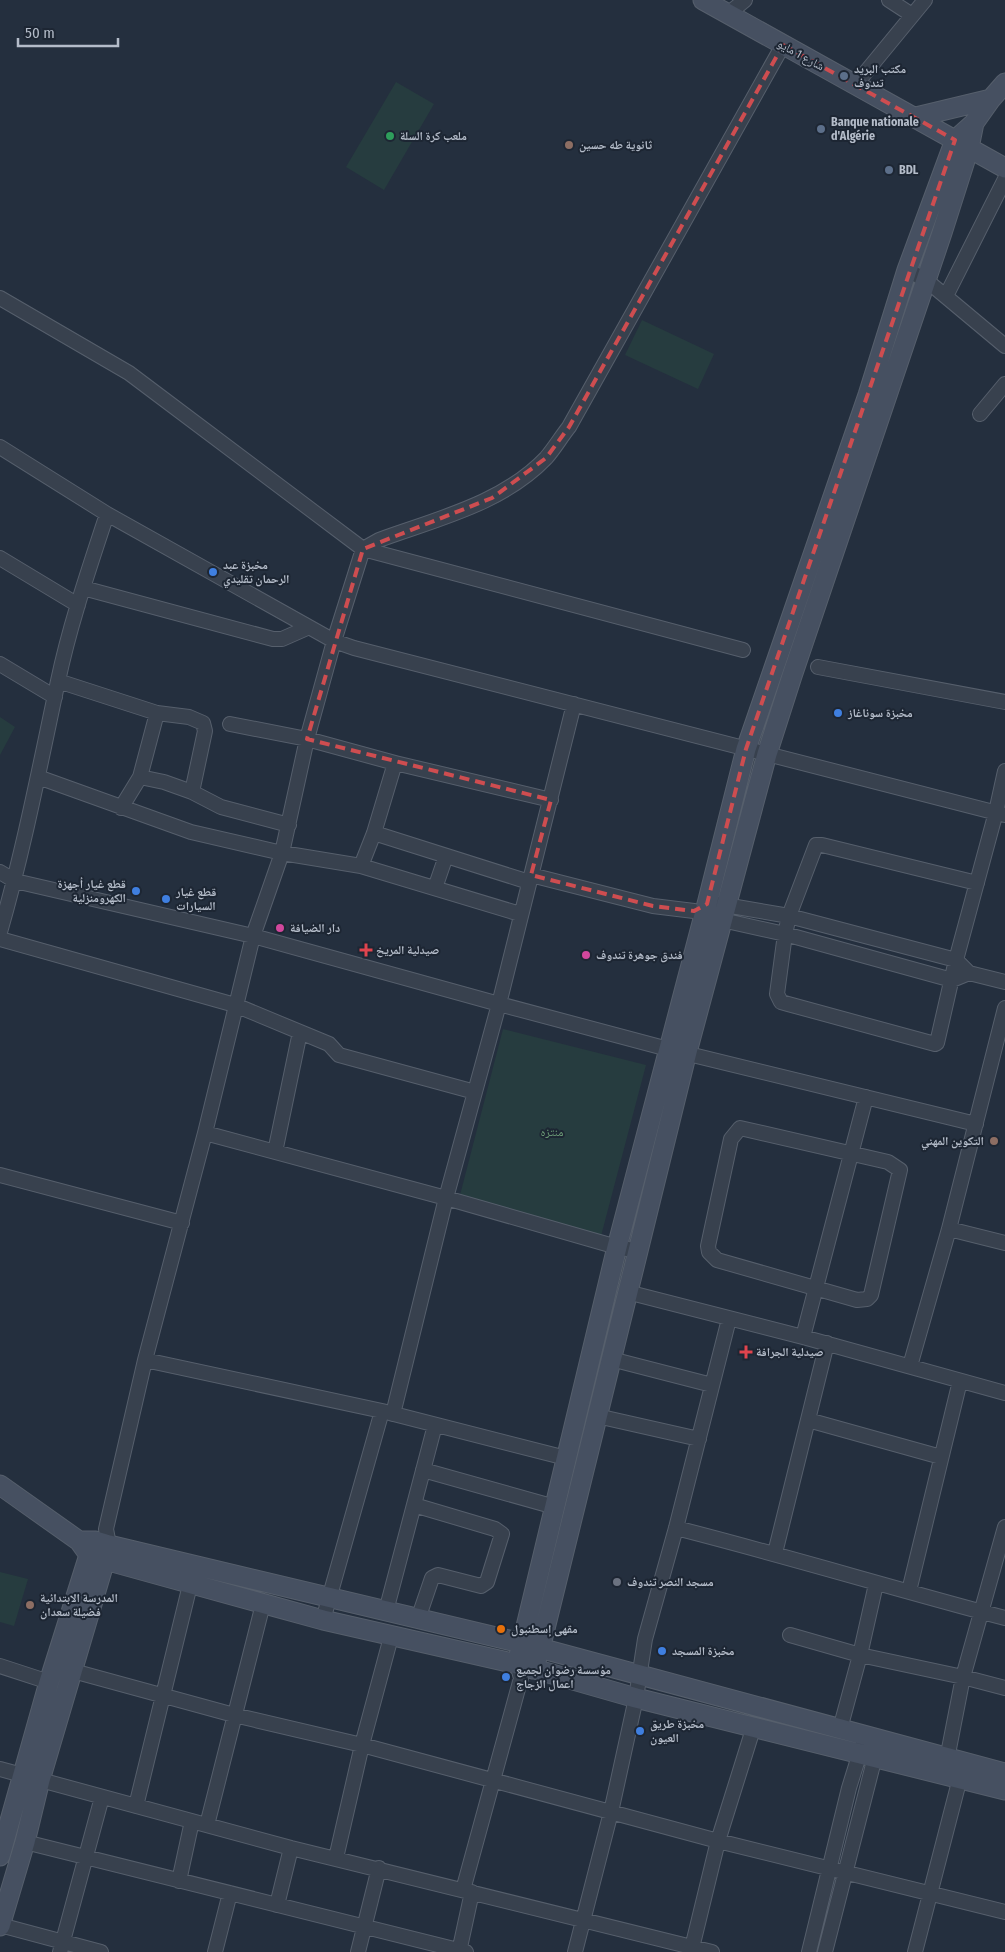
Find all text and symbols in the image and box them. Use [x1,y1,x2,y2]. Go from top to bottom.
scale bar [18,15,118,47]
text: 50 m [25,24,55,42]
street label: شارع 1 مايو [775,36,827,75]
place label: مكتب البريد تندوف [854,62,906,90]
marker: مكتب البريد تندوف [838,70,850,82]
place label: Banque nationale d'Algérie [831,115,919,143]
marker: Banque nationale d'Algérie [815,123,827,135]
place label: ملعب كرة السلة [400,129,467,143]
marker: ملعب كرة السلة [384,130,396,142]
place label: ثانوية طه حسين [579,138,653,153]
marker: ثانوية طه حسين [563,139,575,151]
place label: BDL [899,163,919,177]
marker: BDL [883,164,895,176]
place label: مخبزة عبد الرحمان تقليدي [223,558,289,589]
marker: مخبزة عبد الرحمان تقليدي [207,566,219,578]
place label: مخبزة سوناغاز [847,706,913,720]
marker: مخبزة سوناغاز [832,707,844,719]
place label: قطع غيار أجهزة الكهرومنزلية [57,877,126,905]
marker: قطع غيار أجهزة الكهرومنزلية [130,885,142,897]
place label: قطع غيار السيارات [175,885,216,913]
marker: قطع غيار السيارات [160,893,172,905]
place label: دار الضيافة [290,921,340,935]
marker: دار الضيافة [274,922,286,934]
place label: صيدلية المريخ [376,943,439,958]
marker: صيدلية المريخ [360,944,372,956]
place label: فندق جوهرة تندوف [596,948,683,963]
marker: فندق جوهرة تندوف [580,949,592,961]
park label: منتزه [540,1125,564,1139]
place label: التكوين المهني [921,1134,984,1151]
marker: التكوين المهني [988,1135,1000,1147]
place label: صيدلية الجرافة [756,1345,823,1359]
marker: صيدلية الجرافة [740,1346,752,1358]
place label: مسجد النصر تندوف [627,1575,714,1589]
marker: مسجد النصر تندوف [611,1576,623,1588]
place label: المدرسة الابتدائية فضيلة سعدان [40,1591,118,1620]
marker: المدرسة الابتدائية فضيلة سعدان [24,1599,36,1611]
place label: مقهى إسطنبول [511,1622,578,1637]
marker: مقهى إسطنبول [495,1623,507,1635]
place label: مخبزة المسجد [672,1644,735,1658]
marker: مخبزة المسجد [656,1645,668,1657]
place label: مؤسسة رضوان لجميع اعمال الزجاج [516,1663,611,1692]
marker: مؤسسة رضوان لجميع اعمال الزجاج [500,1671,512,1683]
place label: مخبزة طريق العيون [650,1717,704,1746]
marker: مخبزة طريق العيون [634,1725,646,1737]

